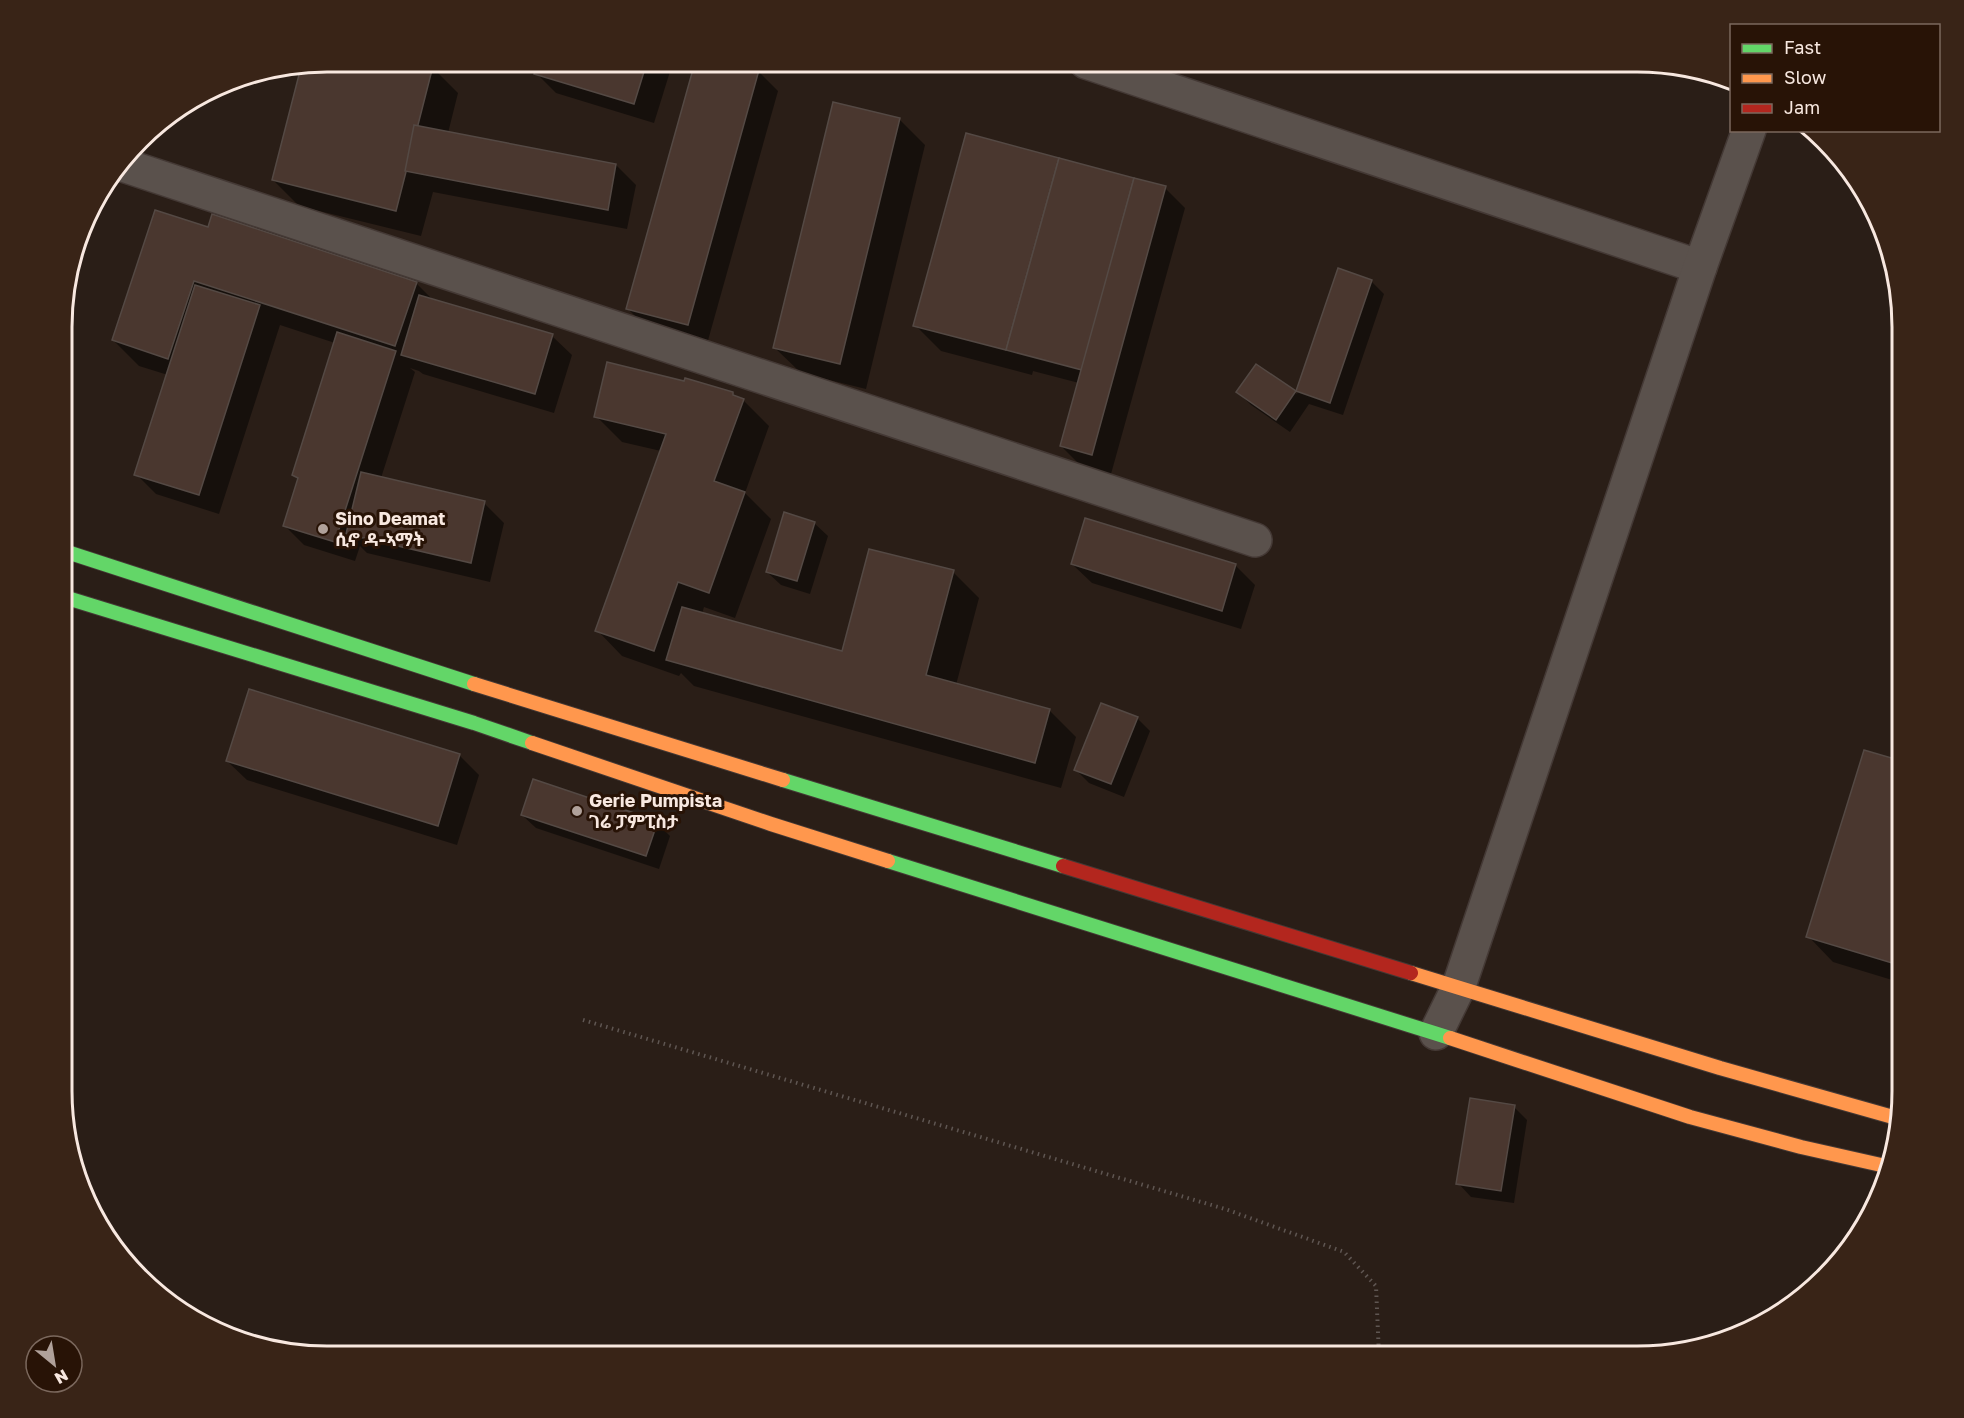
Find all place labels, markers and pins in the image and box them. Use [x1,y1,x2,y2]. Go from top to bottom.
place label: Sino Deamat ሲኖ ዳ-ኣማት [335,507,446,550]
marker: Sino Deamat ሲኖ ዳ-ኣማት [316,522,330,536]
place label: Gerie Pumpista ገሬ ፓምፒስታ [589,789,722,832]
marker: Gerie Pumpista ገሬ ፓምፒስታ [570,804,584,818]

